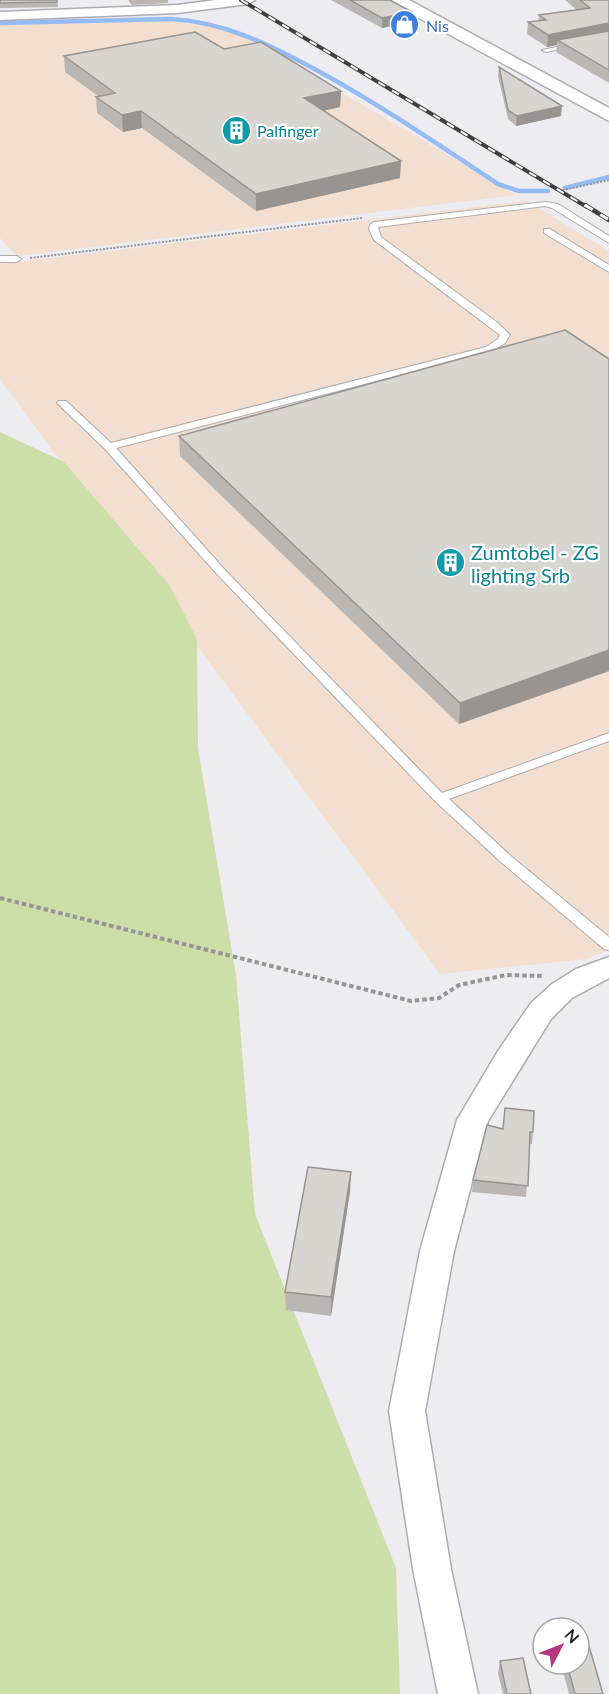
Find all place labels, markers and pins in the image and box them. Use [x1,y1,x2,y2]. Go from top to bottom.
shop icon: Nis [389,9,421,41]
place label: Nis [426,16,449,35]
building icon: Palfinger [220,114,252,146]
place label: Palfinger [257,121,319,140]
place label: Zumtobel - ZG lighting Srb [471,540,599,587]
building icon: Zumtobel - ZG lighting Srb [434,547,466,579]

